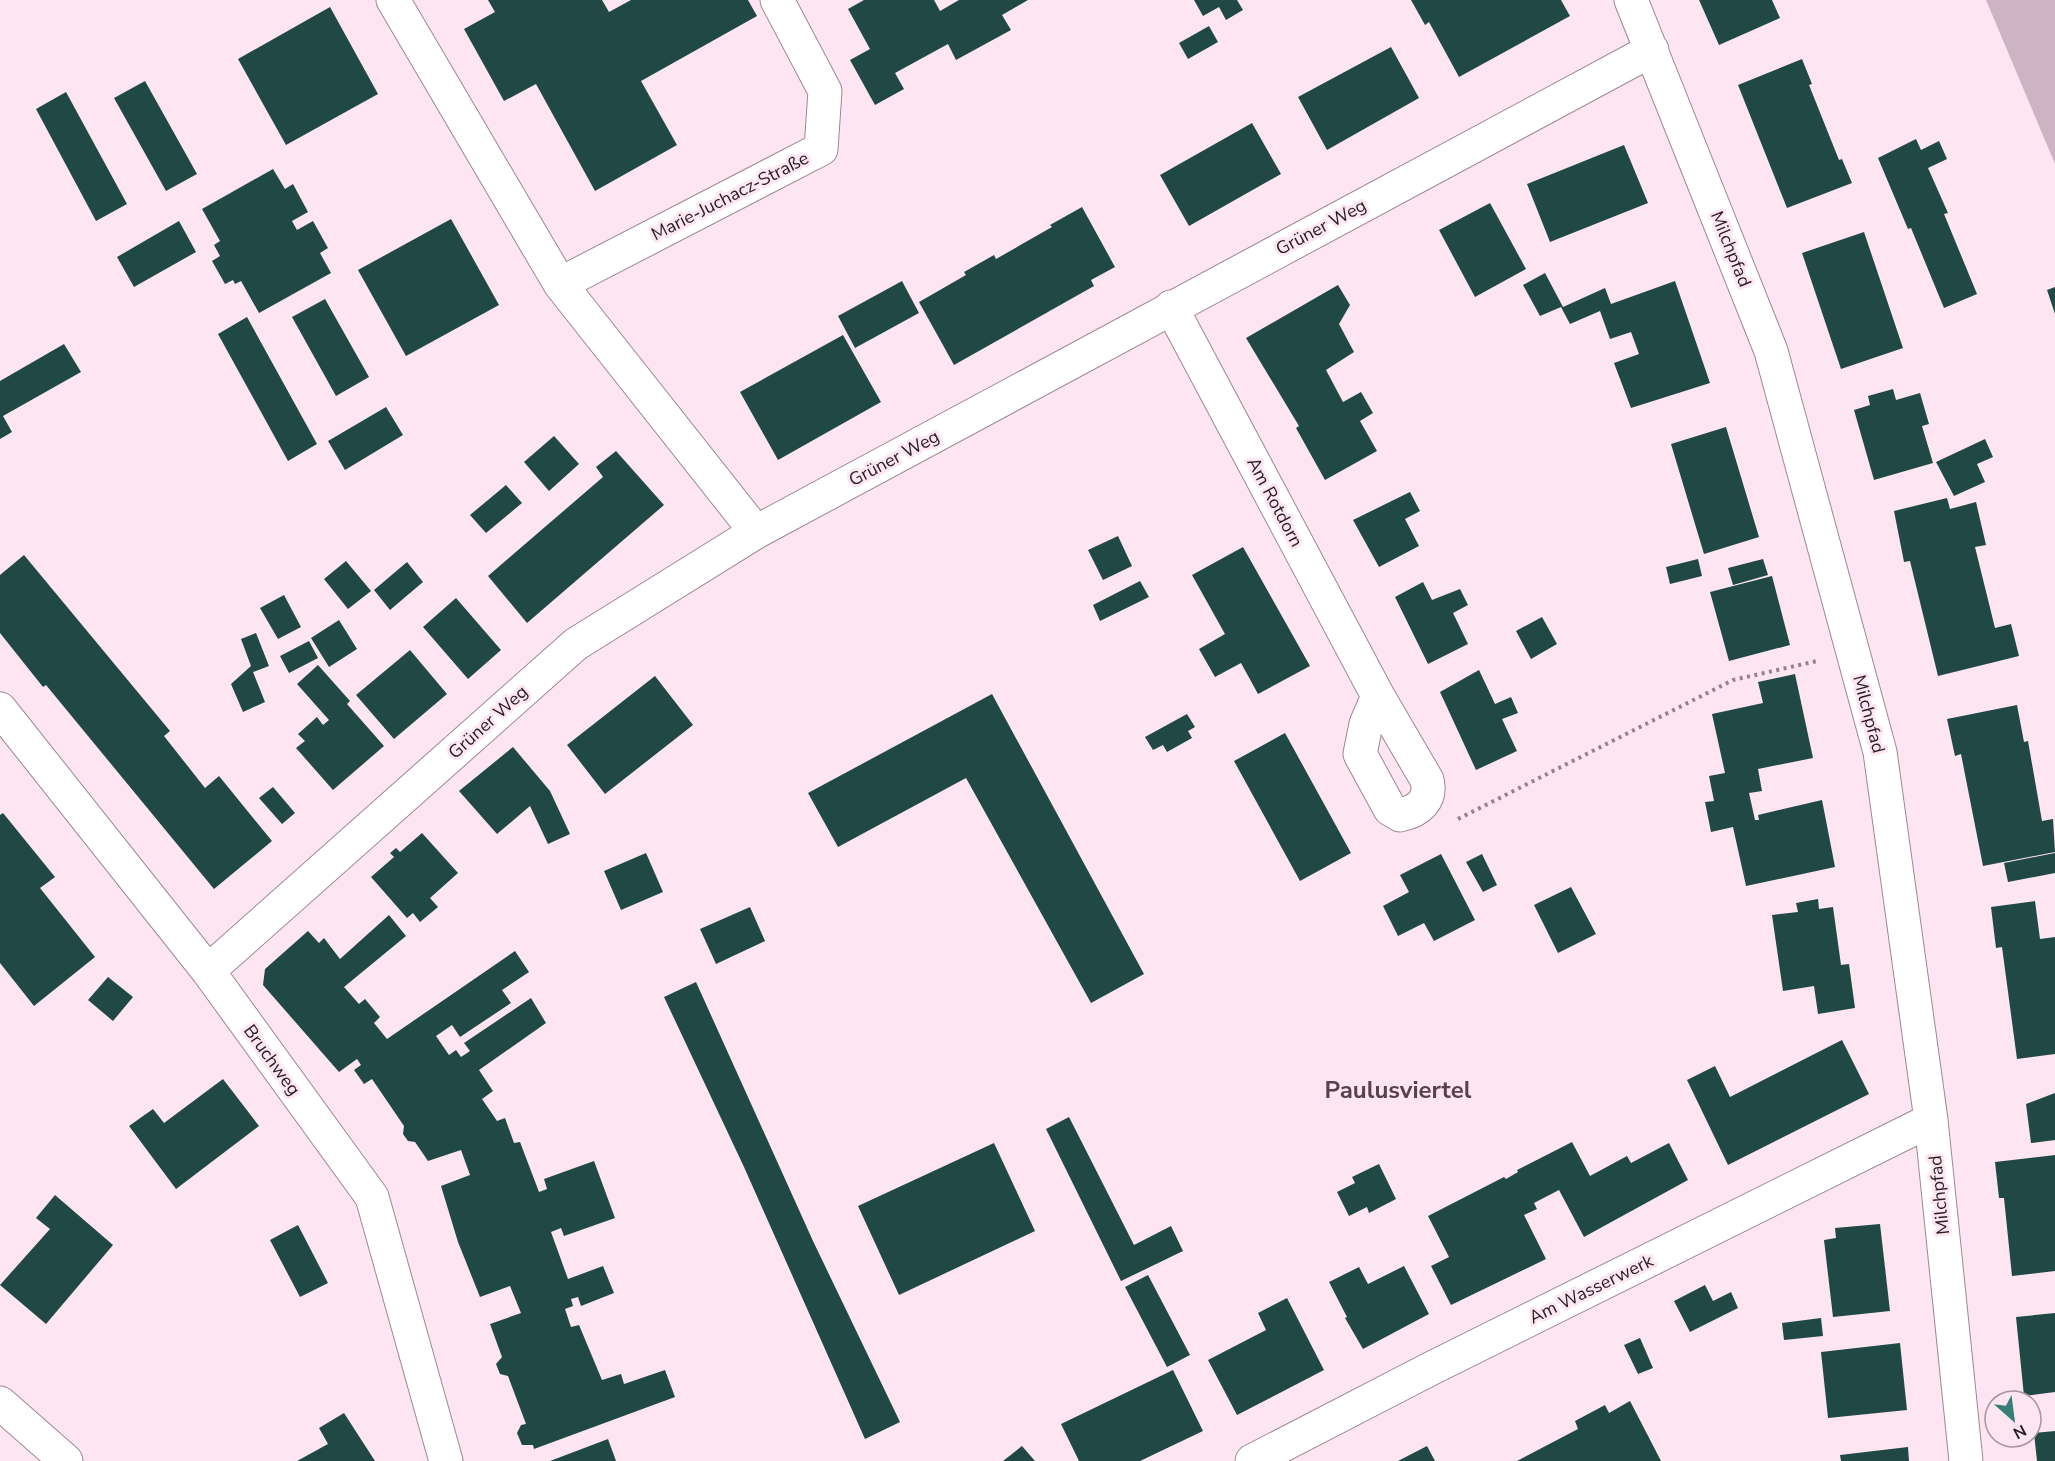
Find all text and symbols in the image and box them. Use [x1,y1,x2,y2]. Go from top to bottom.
street label: Marie-Juchacz-Straße [647,146,813,246]
street label: Grüner Weg [1271,193,1371,261]
street label: Milchpfad [1705,208,1757,290]
street label: Grüner Weg [844,424,944,492]
street label: Am Rotdorn [1241,453,1309,551]
street label: Milchpfad [1847,672,1891,756]
street label: Grüner Weg [443,680,533,764]
street label: Bruchweg [238,1020,306,1100]
district label: Paulusviertel [1325,1074,1472,1106]
street label: Milchpfad [1923,1154,1955,1236]
street label: Am Wasserwerk [1525,1248,1658,1329]
north arrow [1983,1389,2043,1449]
text: N [2009,1419,2030,1444]

